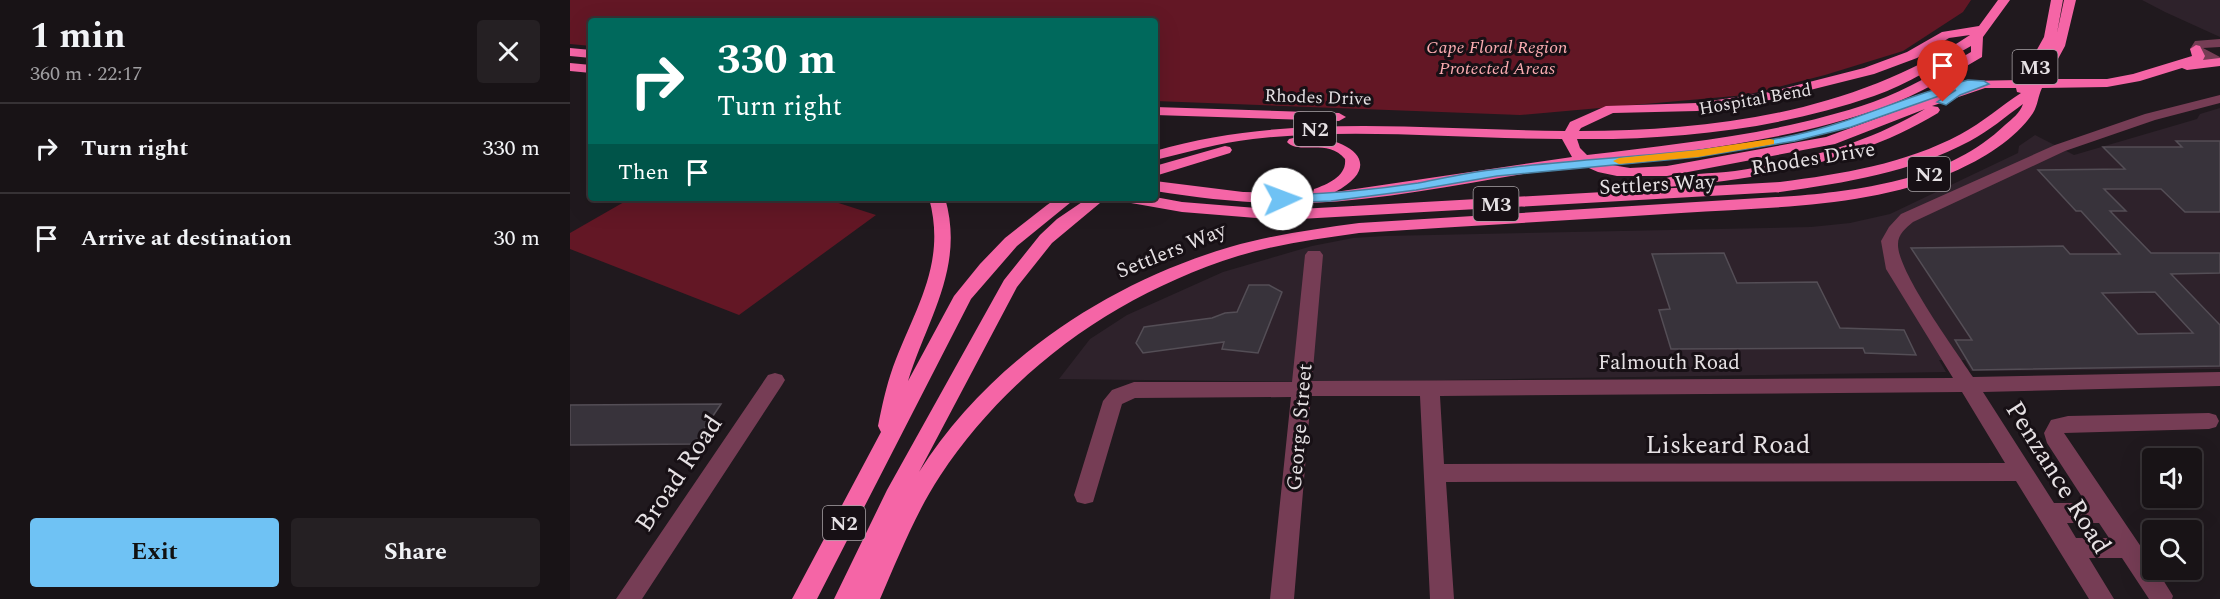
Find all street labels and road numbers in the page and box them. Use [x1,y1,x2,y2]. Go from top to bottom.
road number: M3 [2012,50,2058,84]
street label: Hospital Bend [1697,76,1814,123]
street label: Rhodes Drive [1264,82,1372,113]
road number: N2 [1294,112,1336,146]
street label: Rhodes Drive [1749,133,1877,185]
road number: N2 [1908,157,1950,191]
street label: Settlers Way [1598,166,1717,204]
road number: M3 [1474,187,1518,221]
street label: Settlers Way [1112,214,1232,287]
street label: Falmouth Road [1598,347,1740,379]
street label: George Street [1278,362,1322,492]
street label: Penzance Road [1995,393,2121,562]
street label: Broad Road [625,407,733,540]
street label: Liskeard Road [1645,425,1811,465]
road number: N2 [823,506,865,540]

